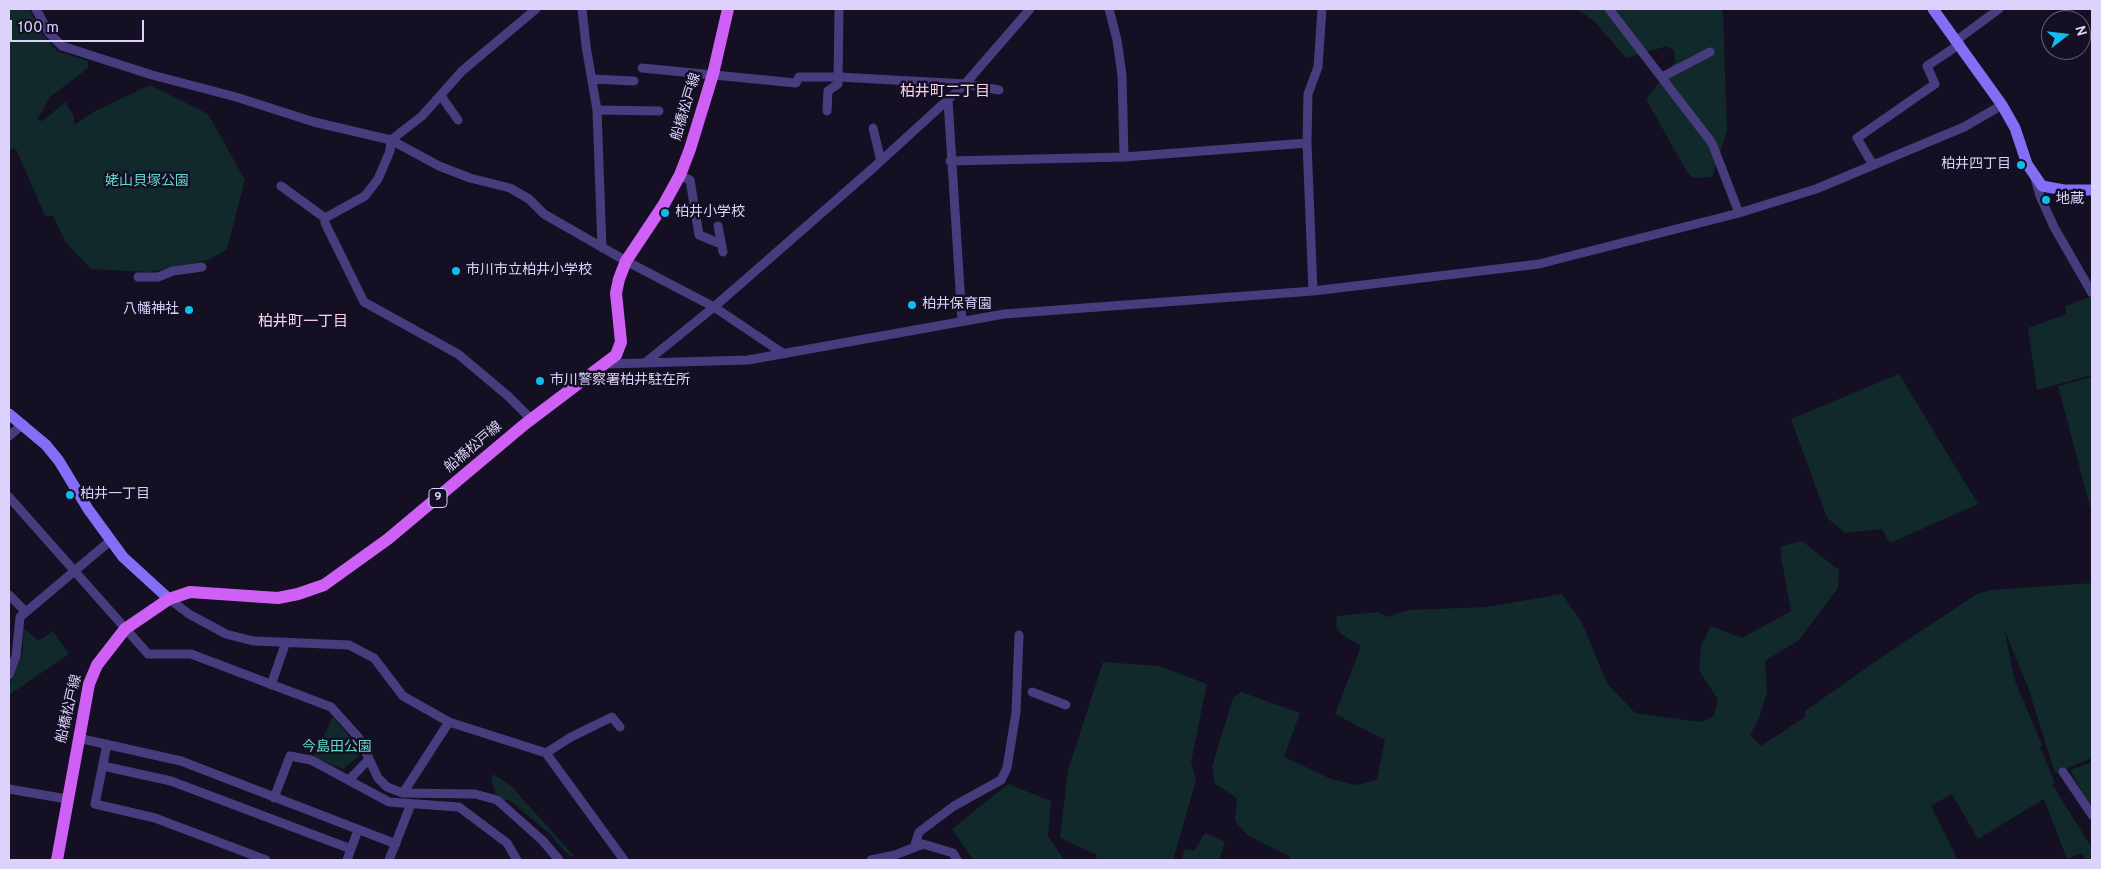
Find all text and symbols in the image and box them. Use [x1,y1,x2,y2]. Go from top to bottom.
scale bar [12,10,146,42]
north arrow [2041,10,2091,60]
text: 100 m [18,19,59,38]
text: N [2070,24,2089,38]
street label: 船橋松戸線 [669,71,705,143]
district label: 柏井町二丁目 [900,84,990,102]
place label: 柏井四丁目 [1941,157,2011,173]
marker: 柏井四丁目 [2015,159,2027,171]
park label: 姥山貝塚公園 [105,174,189,190]
place label: 地蔵 [2056,192,2084,208]
marker: 地蔵 [2040,194,2052,206]
place label: 柏井小学校 [675,205,745,221]
marker: 柏井小学校 [659,207,671,219]
place label: 市川市立柏井小学校 [466,263,592,279]
marker: 市川市立柏井小学校 [450,265,462,277]
place label: 柏井保育園 [922,297,992,313]
marker: 柏井保育園 [906,299,918,311]
place label: 八幡神社 [123,302,179,318]
marker: 八幡神社 [183,304,195,316]
district label: 柏井町一丁目 [258,314,348,332]
place label: 市川警察署柏井駐在所 [550,373,690,389]
marker: 市川警察署柏井駐在所 [534,375,546,387]
street label: 船橋松戸線 [442,419,506,477]
place label: 柏井一丁目 [80,487,150,503]
road number: 9 [429,488,447,508]
marker: 柏井一丁目 [64,489,76,501]
street label: 船橋松戸線 [54,673,86,745]
park label: 今島田公園 [302,740,372,756]

